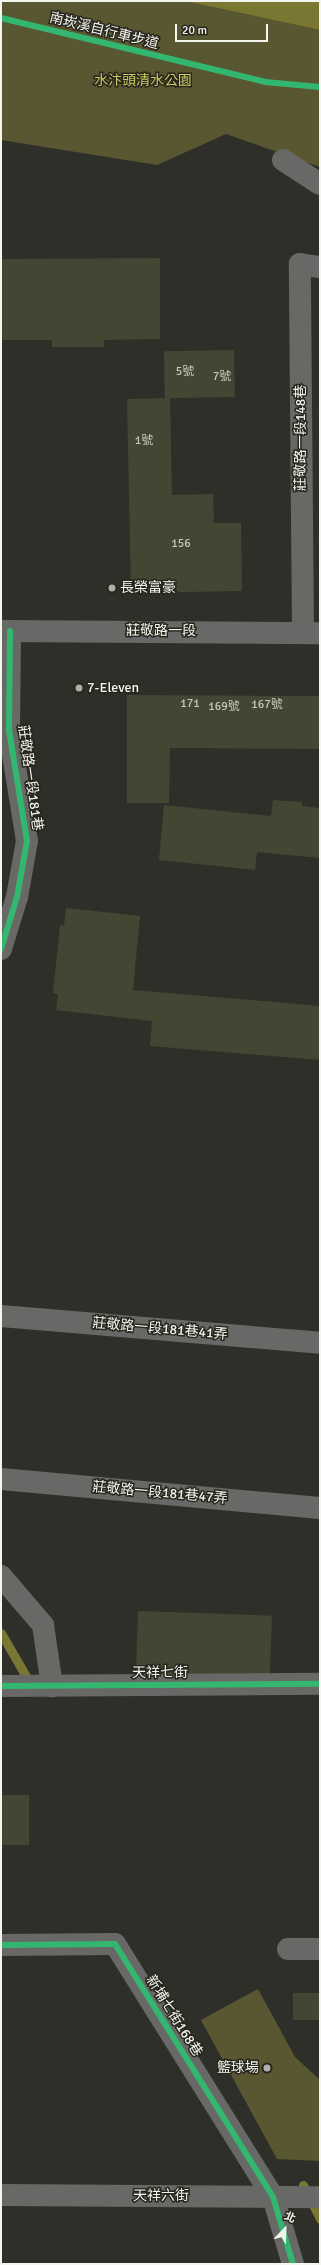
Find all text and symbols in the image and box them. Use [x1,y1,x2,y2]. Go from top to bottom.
street label: 南崁溪自行車步道 [48,9,160,53]
scale bar [177,16,270,42]
text: 20 m [182,23,207,38]
park label: 水汴頭清水公園 [94,73,192,89]
house number: 5號 [176,365,194,379]
house number: 7號 [213,370,231,384]
street label: 莊敬路一段148巷 [293,385,309,491]
house number: 1號 [135,434,153,448]
house number: 156 [171,537,191,551]
place label: 長榮富豪 [120,580,176,596]
marker: 長榮富豪 [107,583,117,593]
street label: 莊敬路一段 [126,623,196,639]
place label: 7-Eleven [87,680,139,696]
marker: 7-Eleven [74,683,84,693]
house number: 171 [180,697,200,711]
house number: 167號 [251,698,283,712]
house number: 169號 [208,700,240,714]
street label: 莊敬路一段181巷 [14,724,46,832]
street label: 莊敬路一段181巷41弄 [92,1315,228,1343]
street label: 莊敬路一段181巷47弄 [92,1479,228,1507]
street label: 天祥七街 [132,1665,188,1681]
street label: 新埔七街168巷 [142,1972,206,2060]
place label: 籃球場 [217,2060,259,2076]
marker: 籃球場 [262,2063,272,2073]
street label: 天祥六街 [133,2188,189,2204]
north arrow [265,2209,305,2249]
text: 北 [282,2209,297,2226]

